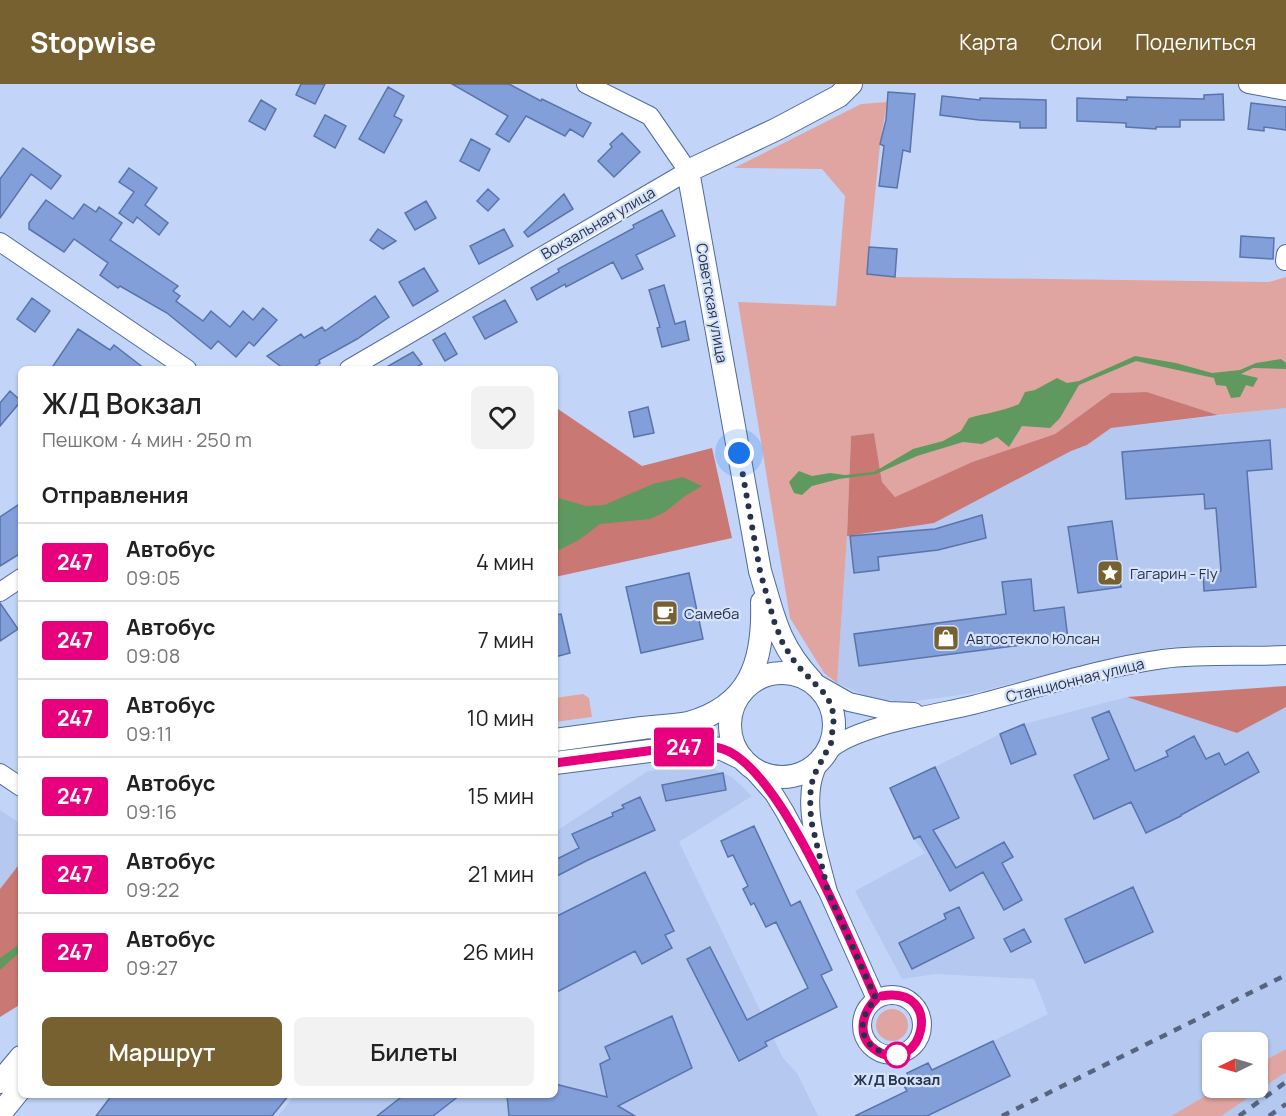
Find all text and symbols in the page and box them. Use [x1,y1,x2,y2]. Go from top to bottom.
text: Stopwise [30,23,156,61]
text: Карта [959,28,1018,56]
text: Слои [1051,28,1102,56]
text: Поделиться [1135,28,1256,56]
street label: Вокзальная улица [537,182,659,264]
street label: Советская улица [691,241,733,365]
text: Ж/Д Вокзал [42,384,202,422]
button: heart [471,386,534,449]
text: Пешком · 4 мин · 250 m [42,426,252,453]
your location [724,438,754,468]
text: Отправления [42,480,189,510]
text: Автобус [126,534,215,564]
text: 4 мин [476,547,534,577]
text: 247 [57,548,93,576]
place icon: Гагарин - Fly [1095,558,1125,588]
place label: Гагарин - Fly [1130,563,1218,584]
text: 09:05 [126,564,180,591]
cafe icon: Самеба [650,598,680,628]
place label: Самеба [684,603,739,624]
text: Автобус [126,612,215,642]
shop icon: Автостекло Юлсан [931,623,961,653]
text: 7 мин [478,625,534,655]
text: 247 [57,626,93,654]
place label: Автостекло Юлсан [966,628,1100,649]
text: 09:08 [126,642,180,669]
street label: Станционная улица [1004,653,1146,707]
text: Автобус [126,690,215,720]
text: 10 мин [467,703,534,733]
text: 247 [57,704,93,732]
text: 09:11 [126,720,172,747]
line badge: 247 [650,728,718,766]
text: 247 [666,733,702,761]
text: Автобус [126,768,215,798]
text: 15 мин [468,781,534,811]
text: 247 [57,782,93,810]
text: 09:16 [126,798,177,825]
text: Автобус [126,846,215,876]
text: 21 мин [468,859,534,889]
text: 247 [57,860,93,888]
text: 09:22 [126,876,179,903]
text: Автобус [126,924,215,954]
text: 26 мин [463,937,534,967]
text: 247 [57,938,93,966]
text: 09:27 [126,954,178,981]
button: Маршрут [42,1017,282,1086]
button: Билеты [294,1017,534,1086]
north arrow [1202,1032,1268,1098]
map controls [1202,1032,1268,1098]
marker: Ж/Д Вокзал [884,1042,910,1068]
place label: Ж/Д Вокзал [854,1069,940,1090]

